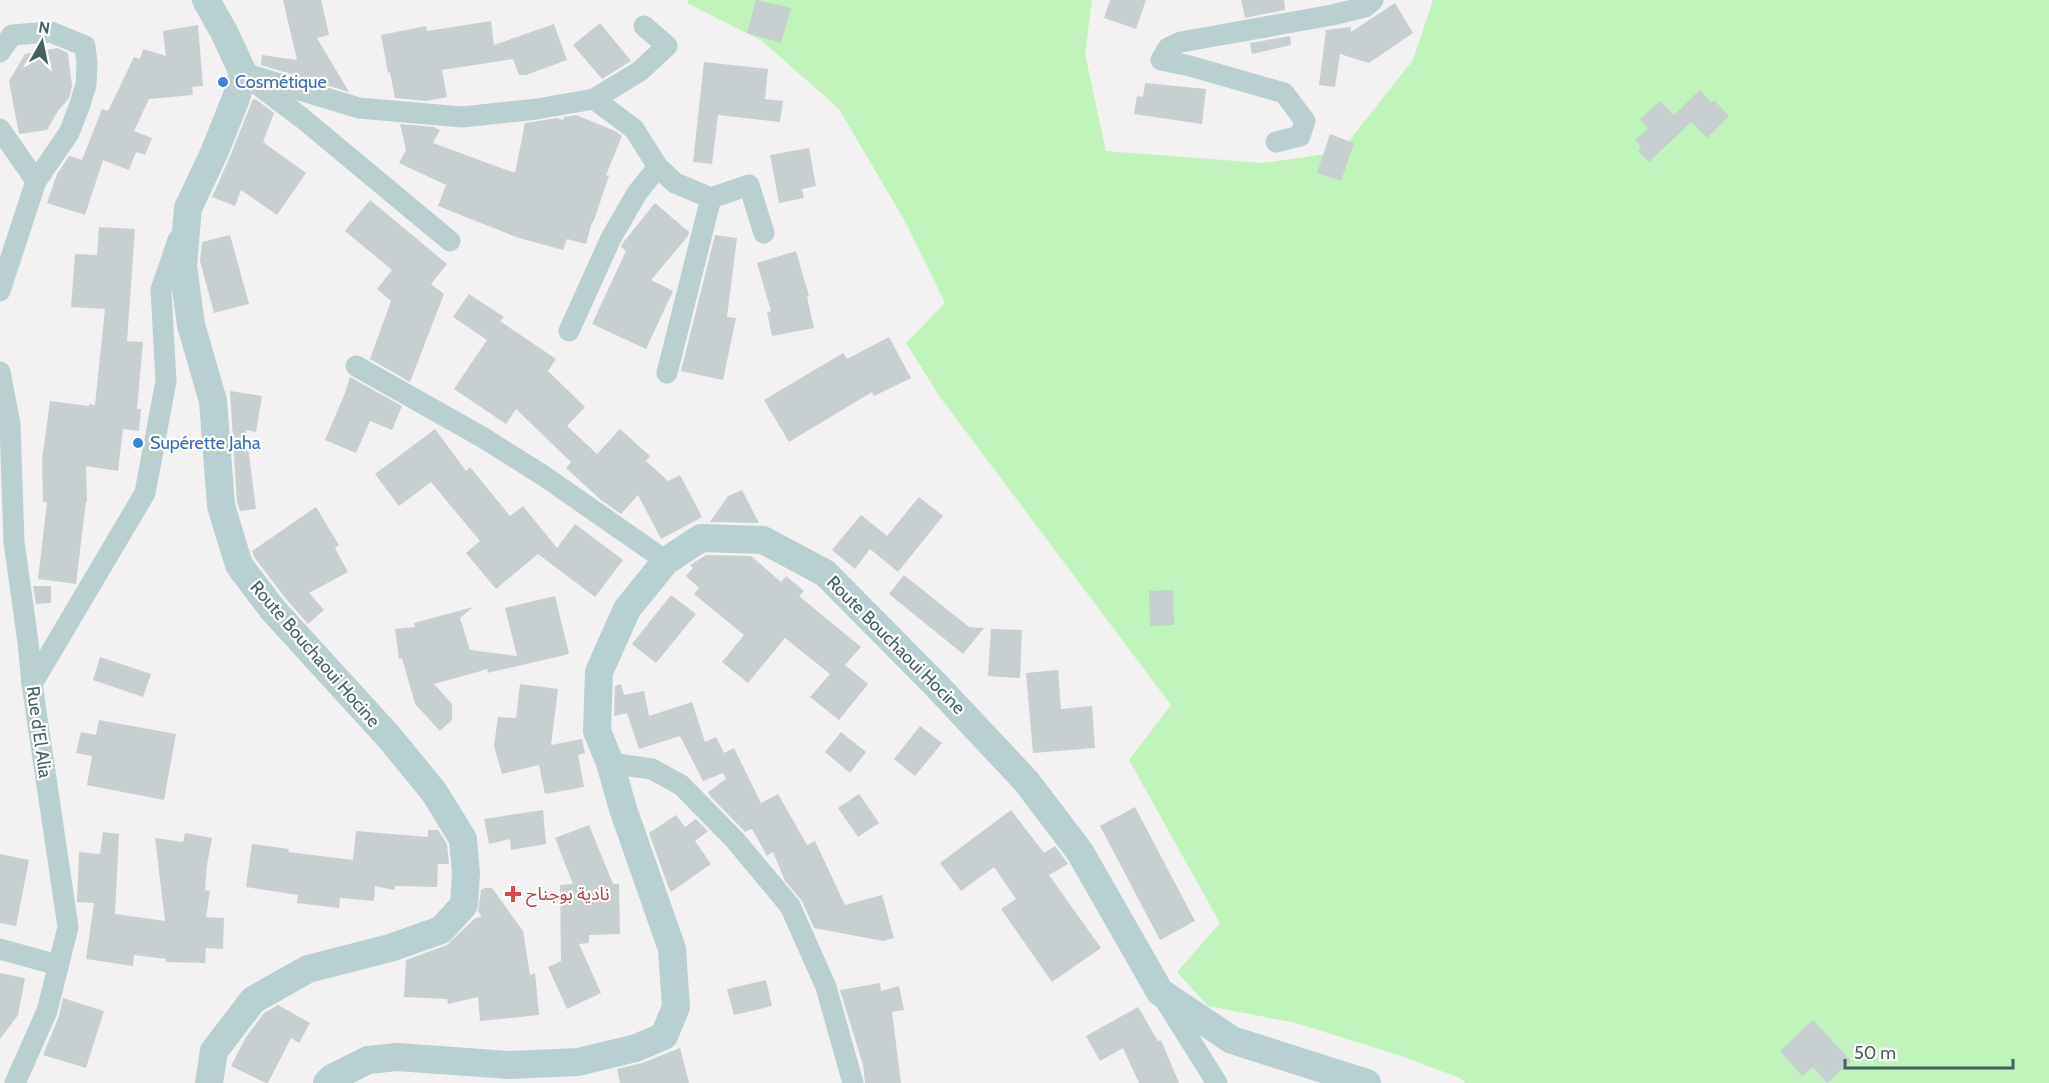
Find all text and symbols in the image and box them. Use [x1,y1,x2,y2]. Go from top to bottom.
north arrow [12,12,72,72]
text: N [37,17,51,38]
place label: Cosmétique [235,71,327,93]
marker: Cosmétique [216,75,230,89]
place label: Supérette Jaha [150,432,261,454]
marker: Supérette Jaha [131,436,145,450]
street label: Route Bouchaoui Hocine [822,571,970,719]
street label: Route Bouchaoui Hocine [245,576,385,732]
street label: Rue d'El Alia [22,685,56,780]
place label: نادية بوجناح [526,883,610,907]
marker: نادية بوجناح [504,885,522,903]
scale bar [1845,1032,2013,1070]
text: 50 m [1854,1042,1896,1064]

